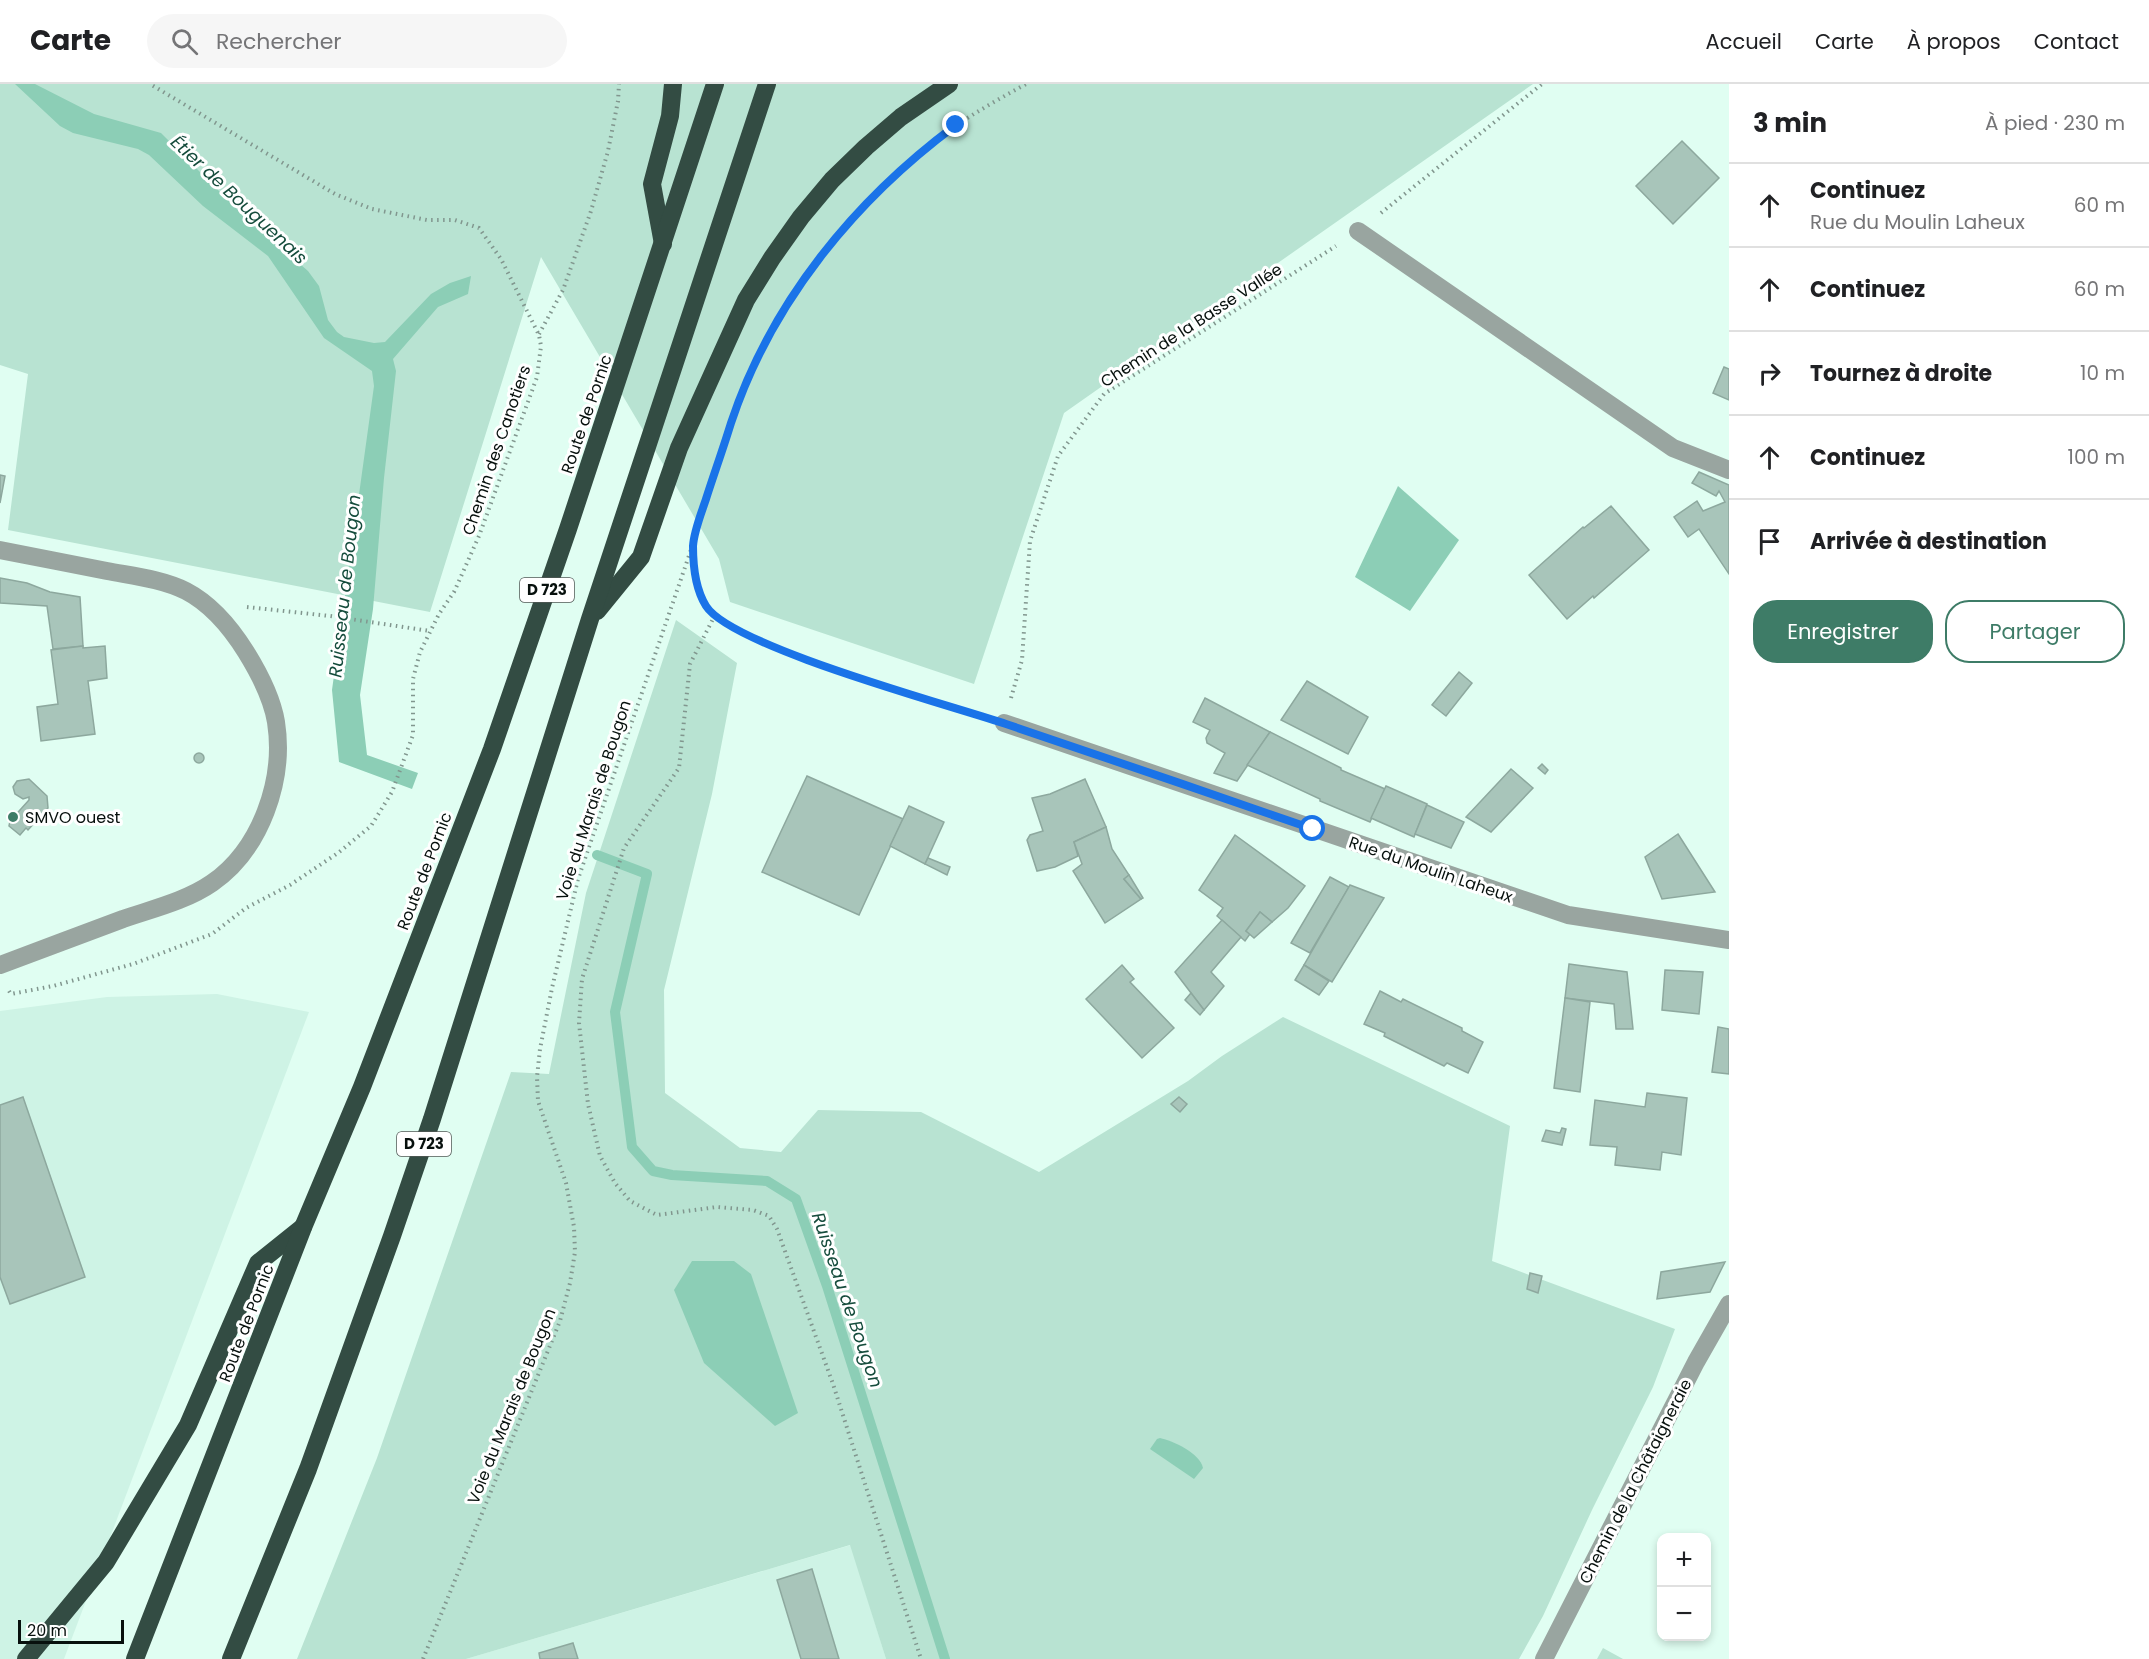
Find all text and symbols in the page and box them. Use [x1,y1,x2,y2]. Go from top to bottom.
search box [147,14,567,68]
text: Carte [30,21,111,60]
icon: search [168,25,201,58]
text: Rechercher [216,26,342,57]
text: Accueil [1705,27,1782,56]
text: Carte [1815,27,1874,56]
text: À propos [1907,27,2001,56]
text: Contact [2034,27,2119,56]
text: 3 min [1753,105,1827,141]
text: À pied · 230 m [1985,109,2125,137]
route end [942,111,968,137]
water label: Étier de Bouguenais [166,130,313,270]
text: Continuez [1810,175,1925,206]
icon: ahead [1753,189,1786,222]
text: 60 m [2074,191,2125,219]
text: Rue du Moulin Laheux [1810,208,2025,236]
street label: Chemin de la Basse Vallée [1096,258,1287,393]
icon: ahead [1753,273,1786,306]
text: Continuez [1810,274,1925,305]
text: 60 m [2074,275,2125,303]
street label: Route de Pornic [555,351,618,477]
icon: right [1753,357,1786,390]
text: Tournez à droite [1810,358,1992,389]
text: 10 m [2080,359,2125,387]
street label: Chemin des Canotiers [457,362,536,538]
icon: ahead [1753,441,1786,474]
text: Continuez [1810,442,1925,473]
text: 100 m [2068,443,2125,471]
water label: Ruisseau de Bougon [322,493,367,679]
icon: arrive [1753,525,1786,558]
text: Arrivée à destination [1810,526,2047,557]
road number: D 723 [520,578,574,602]
button: Enregistrer [1753,600,1933,663]
button: Partager [1945,600,2125,663]
street label: Voie du Marais de Bougon [550,697,637,903]
place label: SMVO ouest [25,806,121,829]
street label: Route de Pornic [391,809,458,933]
marker: SMVO ouest [6,810,20,824]
route start [1299,815,1325,841]
street label: Rue du Moulin Laheux [1346,831,1516,908]
road number: D 723 [397,1132,451,1156]
water label: Ruisseau de Bougon [806,1209,889,1391]
street label: Route de Pornic [213,1261,280,1385]
street label: Voie du Marais de Bougon [462,1305,561,1507]
street label: Chemin de la Châtaigneraie [1574,1375,1697,1588]
map controls [1657,1533,1711,1641]
button: + [1657,1533,1711,1587]
button: − [1657,1587,1711,1641]
scale bar [18,1617,124,1644]
text: 20 m [27,1619,67,1642]

